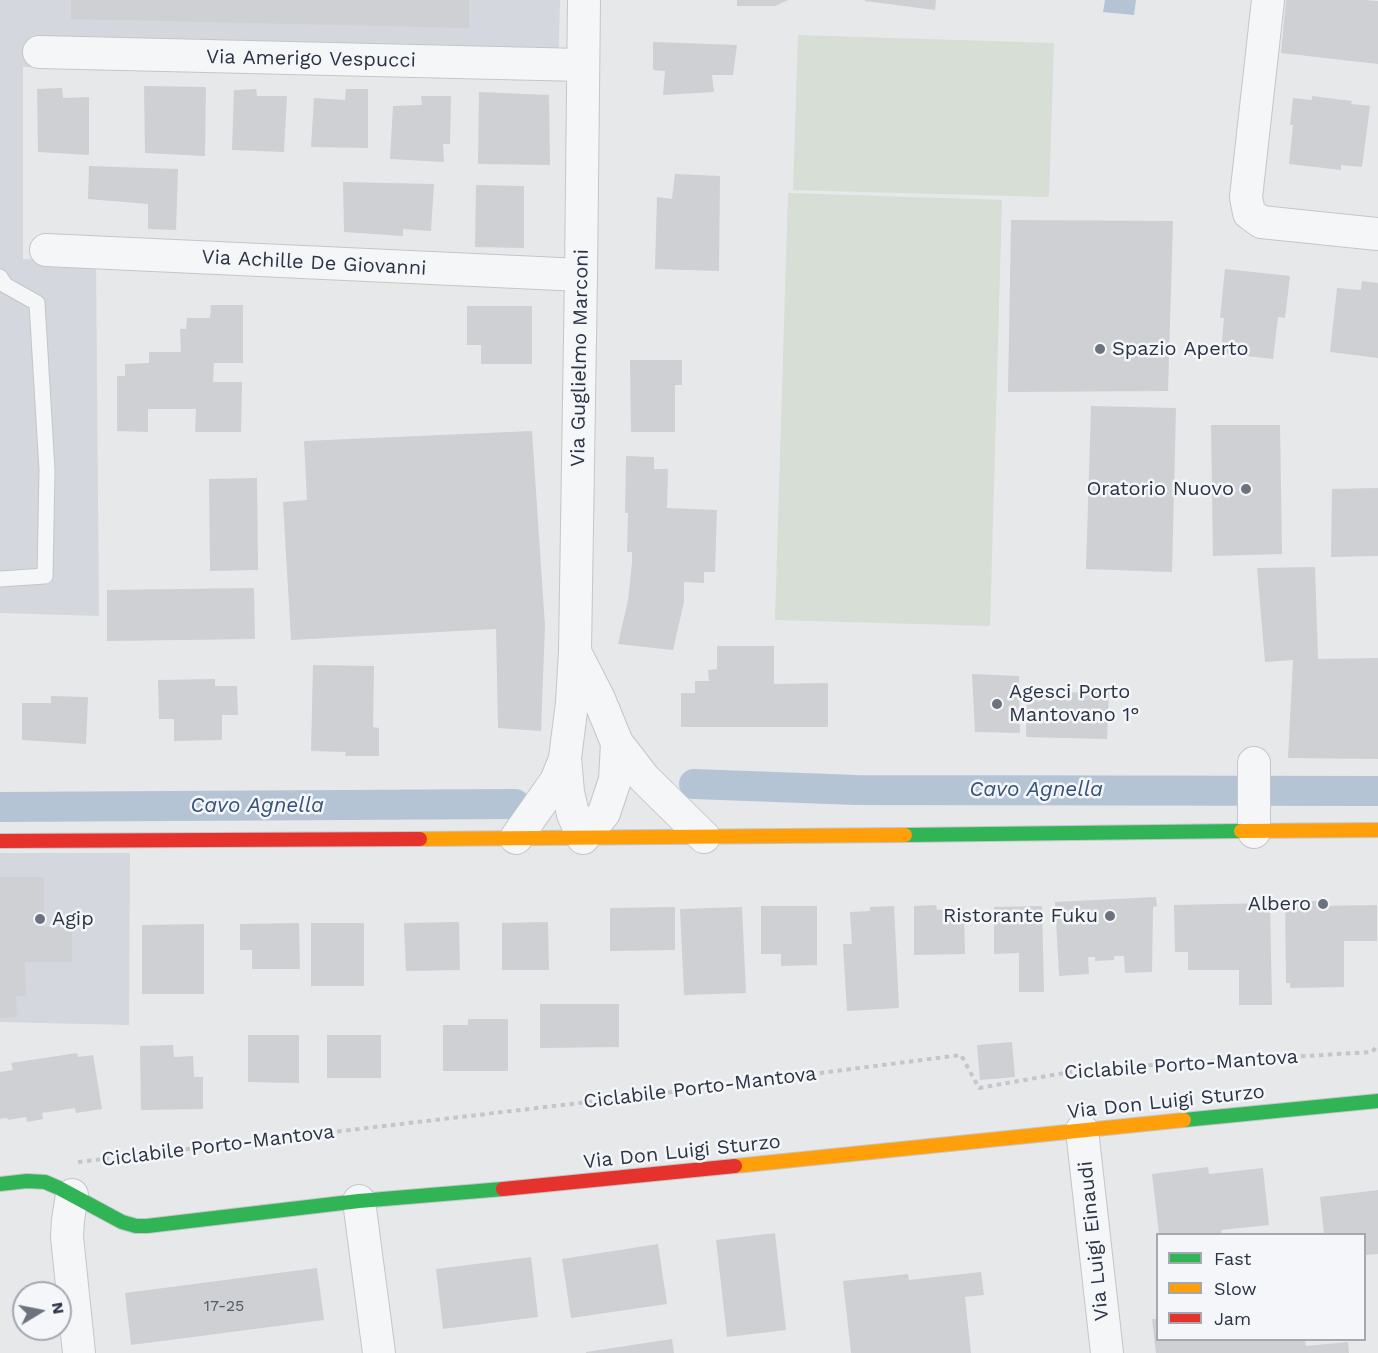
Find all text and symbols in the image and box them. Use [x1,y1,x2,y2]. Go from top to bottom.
street label: Via Amerigo Vespucci [206,45,416,73]
street label: Via Achille De Giovanni [201,245,427,281]
street label: Via Guglielmo Marconi [566,249,594,467]
place label: Spazio Aperto [1112,337,1249,361]
marker: Spazio Aperto [1093,342,1107,356]
place label: Oratorio Nuovo [1086,477,1234,501]
marker: Oratorio Nuovo [1239,482,1253,496]
place label: Agesci Porto Mantovano 1° [1009,680,1140,727]
marker: Agesci Porto Mantovano 1° [990,697,1004,711]
water label: Cavo Agnella [969,777,1103,803]
water label: Cavo Agnella [190,793,324,819]
place label: Albero [1248,892,1311,916]
marker: Albero [1316,897,1330,911]
place label: Ristorante Fuku [943,904,1098,928]
place label: Agip [52,907,94,931]
marker: Ristorante Fuku [1103,909,1117,923]
marker: Agip [33,912,47,926]
street label: Ciclabile Porto-Mantova [1063,1045,1299,1085]
street label: Ciclabile Porto-Mantova [582,1062,818,1114]
street label: Via Don Luigi Sturzo [1066,1080,1266,1124]
street label: Ciclabile Porto-Mantova [100,1120,336,1172]
street label: Via Don Luigi Sturzo [582,1130,782,1174]
street label: Via Luigi Einaudi [1074,1160,1114,1322]
legend [1156,1233,1366,1341]
text: Fast [1214,1248,1251,1269]
text: Slow [1214,1278,1257,1299]
north arrow [12,1281,72,1341]
house number: 17-25 [204,1296,244,1316]
text: N [48,1301,69,1316]
text: Jam [1214,1308,1251,1329]

